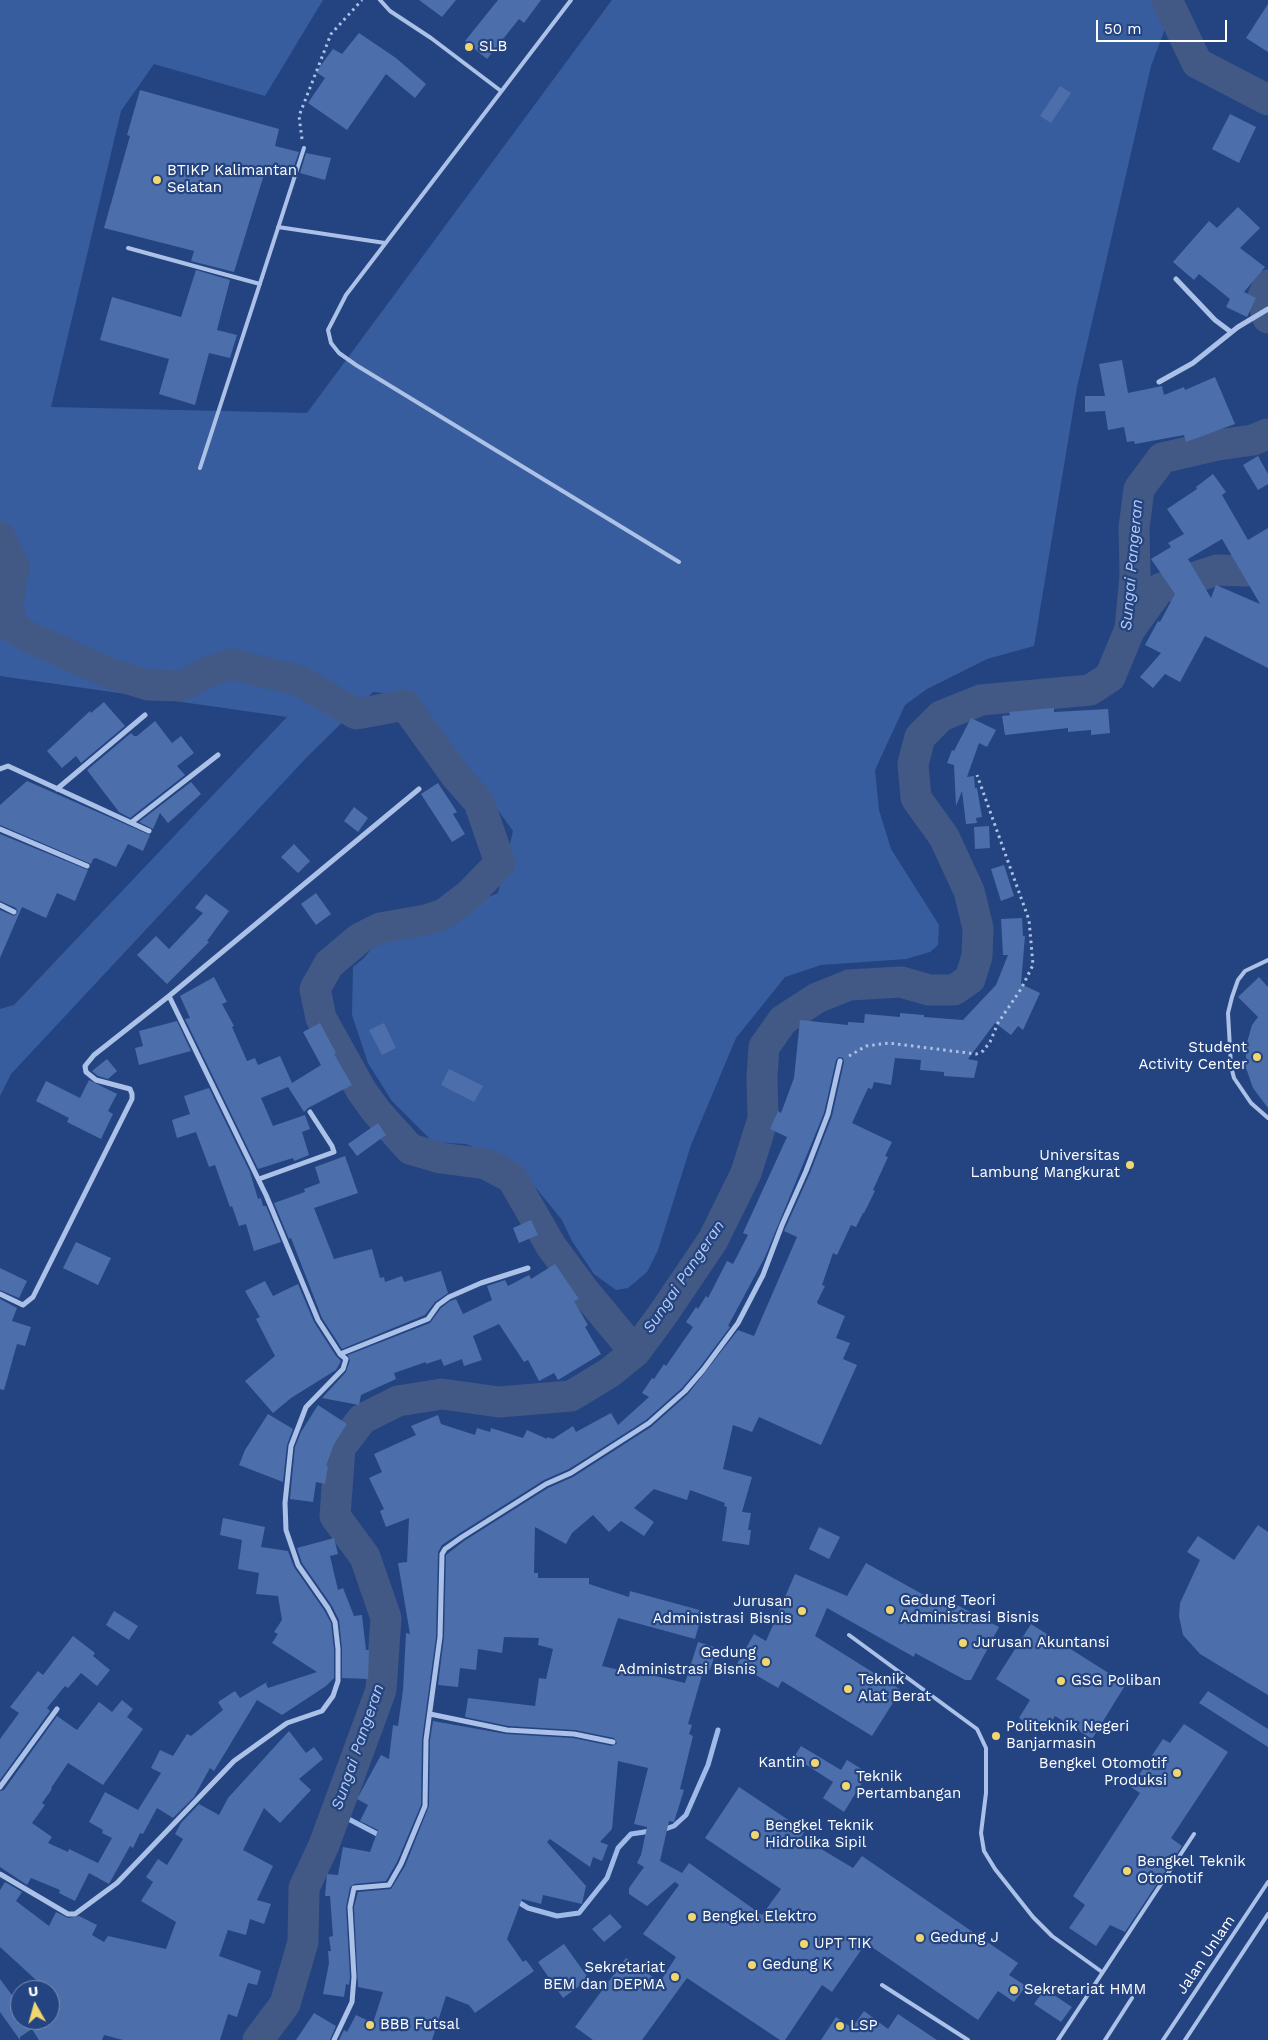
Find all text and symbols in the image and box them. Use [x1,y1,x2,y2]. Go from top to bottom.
scale bar [1098,10,1229,42]
text: 50 m [1104,20,1141,38]
place label: SLB [479,38,507,56]
marker: SLB [463,41,475,53]
place label: BTIKP Kalimantan Selatan [167,162,297,197]
marker: BTIKP Kalimantan Selatan [151,174,163,186]
water label: Sungai Pangeran [1117,498,1147,632]
place label: Student Activity Center [1138,1039,1247,1074]
marker: Student Activity Center [1251,1051,1263,1063]
place label: Universitas Lambung Mangkurat [971,1147,1120,1182]
marker: Universitas Lambung Mangkurat [1124,1159,1136,1171]
water label: Sungai Pangeran [639,1217,729,1337]
place label: Gedung Teori Administrasi Bisnis [900,1592,1039,1627]
place label: Jurusan Administrasi Bisnis [653,1593,792,1628]
marker: Gedung Teori Administrasi Bisnis [884,1604,896,1616]
marker: Jurusan Administrasi Bisnis [796,1605,808,1617]
place label: Jurusan Akuntansi [973,1634,1110,1652]
marker: Jurusan Akuntansi [957,1637,969,1649]
place label: Gedung Administrasi Bisnis [617,1644,756,1679]
marker: Gedung Administrasi Bisnis [760,1656,772,1668]
place label: Teknik Alat Berat [858,1671,931,1706]
place label: GSG Poliban [1071,1672,1161,1690]
marker: GSG Poliban [1055,1675,1067,1687]
water label: Sungai Pangeran [327,1682,389,1812]
marker: Teknik Alat Berat [842,1683,854,1695]
place label: Politeknik Negeri Banjarmasin [1006,1718,1129,1753]
marker: Politeknik Negeri Banjarmasin [990,1730,1002,1742]
place label: Kantin [758,1754,805,1772]
place label: Bengkel Otomotif Produksi [1039,1755,1167,1790]
marker: Kantin [809,1757,821,1769]
marker: Bengkel Otomotif Produksi [1171,1767,1183,1779]
place label: Teknik Pertambangan [856,1768,961,1803]
marker: Teknik Pertambangan [840,1780,852,1792]
place label: Bengkel Teknik Hidrolika Sipil [765,1817,874,1852]
marker: Bengkel Teknik Hidrolika Sipil [749,1829,761,1841]
place label: Bengkel Teknik Otomotif [1137,1853,1246,1888]
marker: Bengkel Teknik Otomotif [1121,1865,1133,1877]
place label: Bengkel Elektro [702,1908,817,1926]
marker: Bengkel Elektro [686,1911,698,1923]
street label: Jalan Unlam [1173,1912,1239,1998]
place label: Gedung J [930,1929,999,1947]
marker: Gedung J [914,1932,926,1944]
place label: UPT TIK [814,1935,871,1953]
marker: UPT TIK [798,1938,810,1950]
place label: Gedung K [762,1956,832,1974]
place label: Sekretariat BEM dan DEPMA [543,1959,665,1994]
marker: Gedung K [746,1959,758,1971]
marker: Sekretariat BEM dan DEPMA [669,1971,681,1983]
north arrow [10,1980,60,2030]
place label: Sekretariat HMM [1024,1981,1146,1999]
text: U [27,1983,39,2000]
marker: Sekretariat HMM [1008,1984,1020,1996]
place label: BBB Futsal [380,2016,460,2034]
place label: LSP [850,2017,878,2035]
marker: BBB Futsal [364,2019,376,2031]
marker: LSP [834,2020,846,2032]

